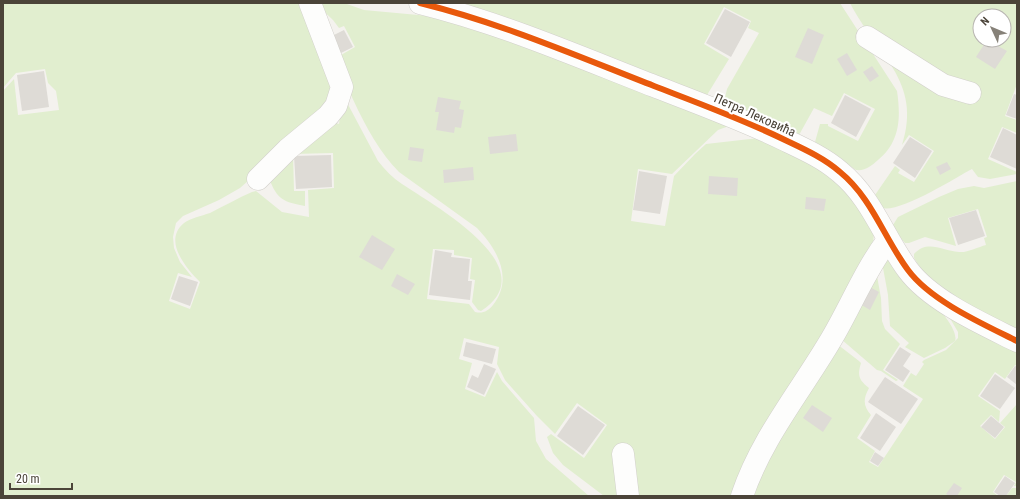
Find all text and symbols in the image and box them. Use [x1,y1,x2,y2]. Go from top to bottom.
north arrow [972,8,1012,48]
text: N [978,14,992,28]
street label: Петра Лековића [712,90,798,140]
scale bar [10,465,72,491]
text: 20 m [16,472,40,486]

